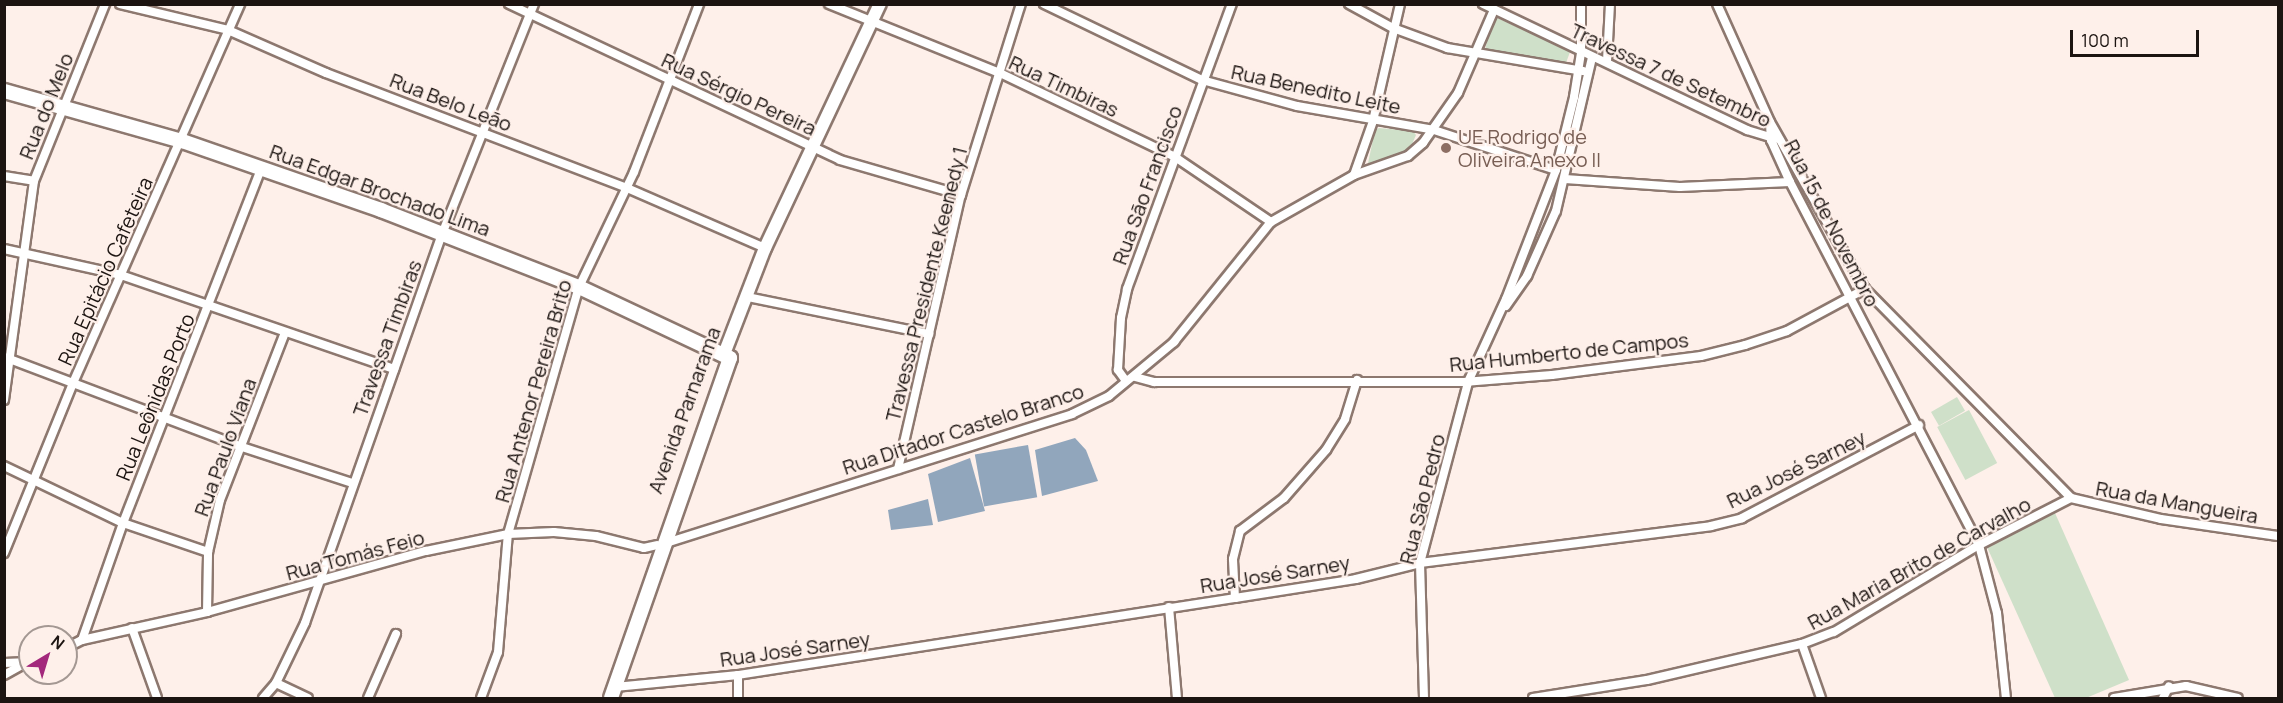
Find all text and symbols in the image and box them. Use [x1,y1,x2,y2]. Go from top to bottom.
street label: Travessa 7 de Setembro [1567,18,1775,132]
scale bar [2073,18,2202,56]
text: 100 m [2081,28,2129,52]
street label: Rua Sérgio Pereira [658,48,820,140]
street label: Rua do Melo [14,49,78,163]
street label: Rua Timbiras [1005,50,1123,122]
street label: Rua Benedito Leite [1229,59,1403,119]
street label: Rua Belo Leão [387,68,515,136]
street label: Rua São Francisco [1107,102,1187,268]
place label: UE Rodrigo de Oliveira Anexo II [1458,124,1601,171]
street label: Rua 15 de Novembro [1779,135,1885,311]
street label: Rua Edgar Brochado Lima [267,139,493,241]
marker: UE Rodrigo de Oliveira Anexo II [1439,141,1453,155]
street label: Travessa Presidente Keenedy 1 [880,144,972,424]
street label: Rua Epitácio Cafeteira [53,173,157,369]
street label: Travessa Timbiras [348,257,426,419]
street label: Rua Antenor Pereira Brito [490,277,576,505]
street label: Rua Leônidas Porto [111,310,199,484]
street label: Avenida Parnarama [643,323,725,497]
street label: Rua Humberto de Campos [1448,328,1690,376]
street label: Rua Paulo Viana [189,375,261,519]
street label: Rua Ditador Castelo Branco [839,379,1087,479]
street label: Rua José Sarney [1723,425,1869,513]
street label: Rua São Pedro [1394,431,1450,567]
street label: Rua da Mangueira [2094,476,2260,528]
street label: Rua Maria Brito de Carvalho [1803,492,2035,634]
street label: Rua Tomás Feio [283,525,427,585]
street label: Rua José Sarney [1198,550,1352,598]
north arrow [18,625,78,685]
street label: Rua José Sarney [718,627,872,671]
text: N [47,630,69,655]

